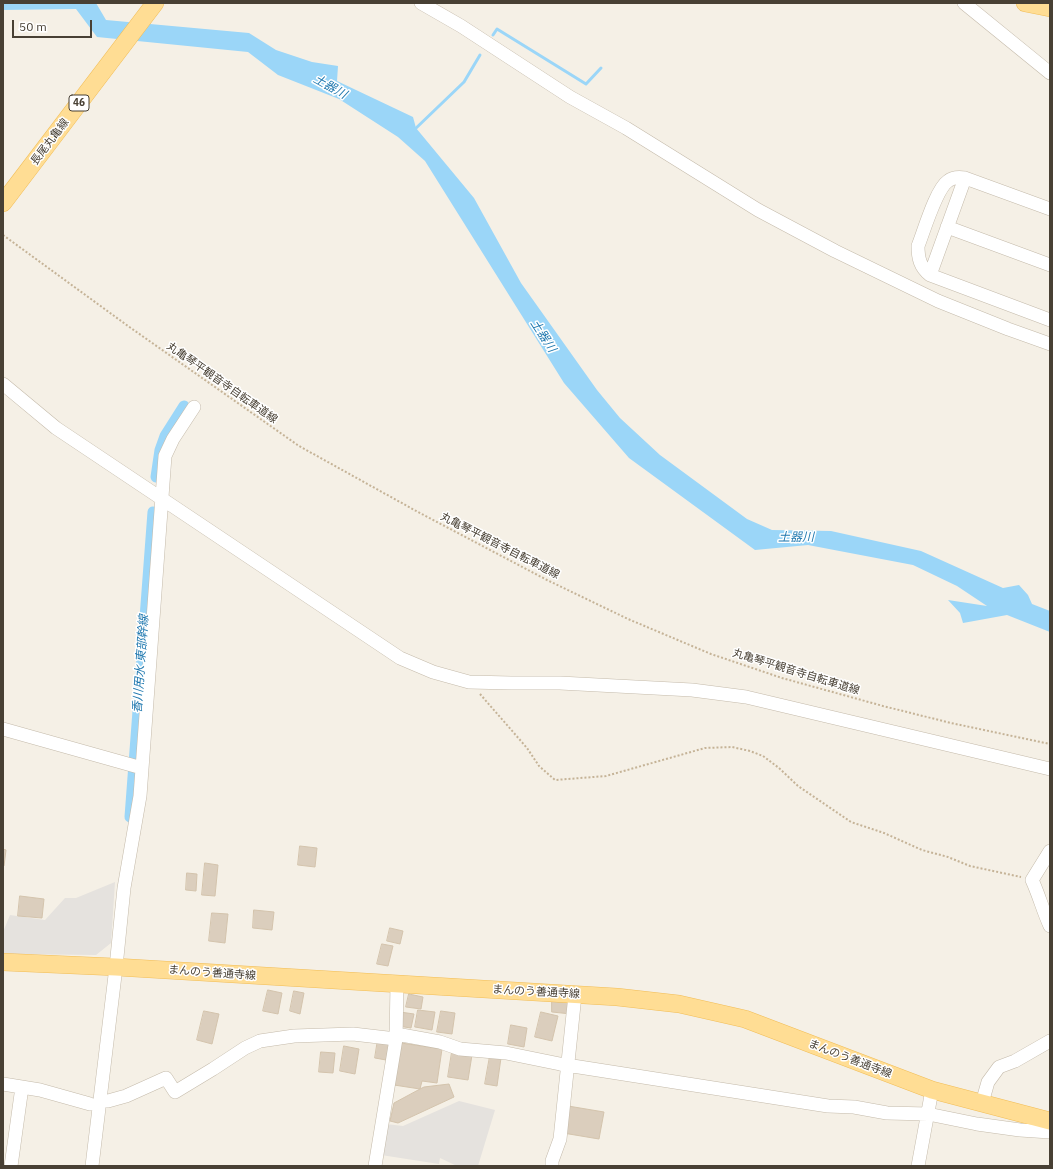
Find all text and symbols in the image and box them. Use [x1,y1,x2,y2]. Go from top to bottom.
scale bar [14,12,94,38]
text: 50 m [19,19,47,34]
water label: 土器川 [311,72,349,102]
road number: 46 [69,95,89,111]
street label: 長尾丸亀線 [28,116,72,168]
water label: 土器川 [527,317,559,355]
street label: 丸亀琴平観音寺自転車道線 [164,340,280,426]
street label: 丸亀琴平観音寺自転車道線 [438,510,562,582]
water label: 土器川 [778,531,814,545]
water label: 香川用水 東部幹線 [130,614,152,714]
street label: 丸亀琴平観音寺自転車道線 [731,646,861,698]
street label: まんのう善通寺線 [168,963,256,983]
street label: まんのう善通寺線 [492,983,580,1001]
street label: まんのう善通寺線 [807,1037,893,1081]

